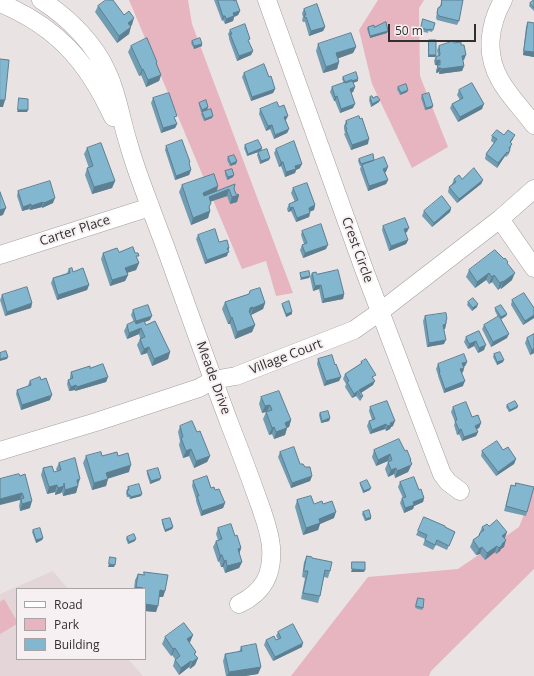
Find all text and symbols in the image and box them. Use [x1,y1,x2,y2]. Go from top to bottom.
scale bar [390,16,478,42]
text: 50 m [395,22,423,39]
street label: Carter Place [38,212,112,250]
street label: Crest Circle [338,215,376,285]
street label: Village Court [248,336,324,378]
street label: Meade Drive [193,339,233,417]
legend [16,588,146,660]
text: Road [54,596,83,613]
text: Park [54,616,79,633]
text: Building [54,636,99,653]

